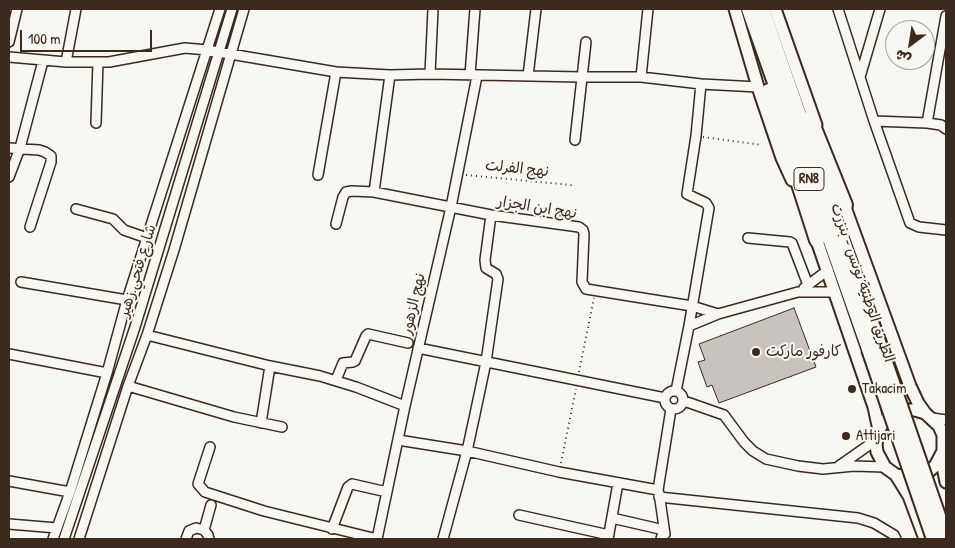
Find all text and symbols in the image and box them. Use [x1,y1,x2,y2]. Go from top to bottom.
scale bar [22,20,155,52]
north arrow [885,20,935,70]
text: 100 m [28,28,61,49]
text: ش [891,45,914,70]
street label: نهج الفرلت [484,157,550,181]
road number: RN8 [794,168,824,190]
street label: نهج ابن الجزار [496,193,578,223]
street label: الطريق الوطنية تونس - بنزرت [826,201,898,365]
street label: شارع فتحي زهير [115,222,161,320]
street label: نهج الزهور [398,271,430,337]
place label: كارفور ماركت [766,343,841,361]
marker: كارفور ماركت [750,346,762,358]
place label: Takacim [862,380,906,398]
marker: Takacim [846,383,858,395]
place label: Attijari [856,427,896,445]
marker: Attijari [840,430,852,442]

